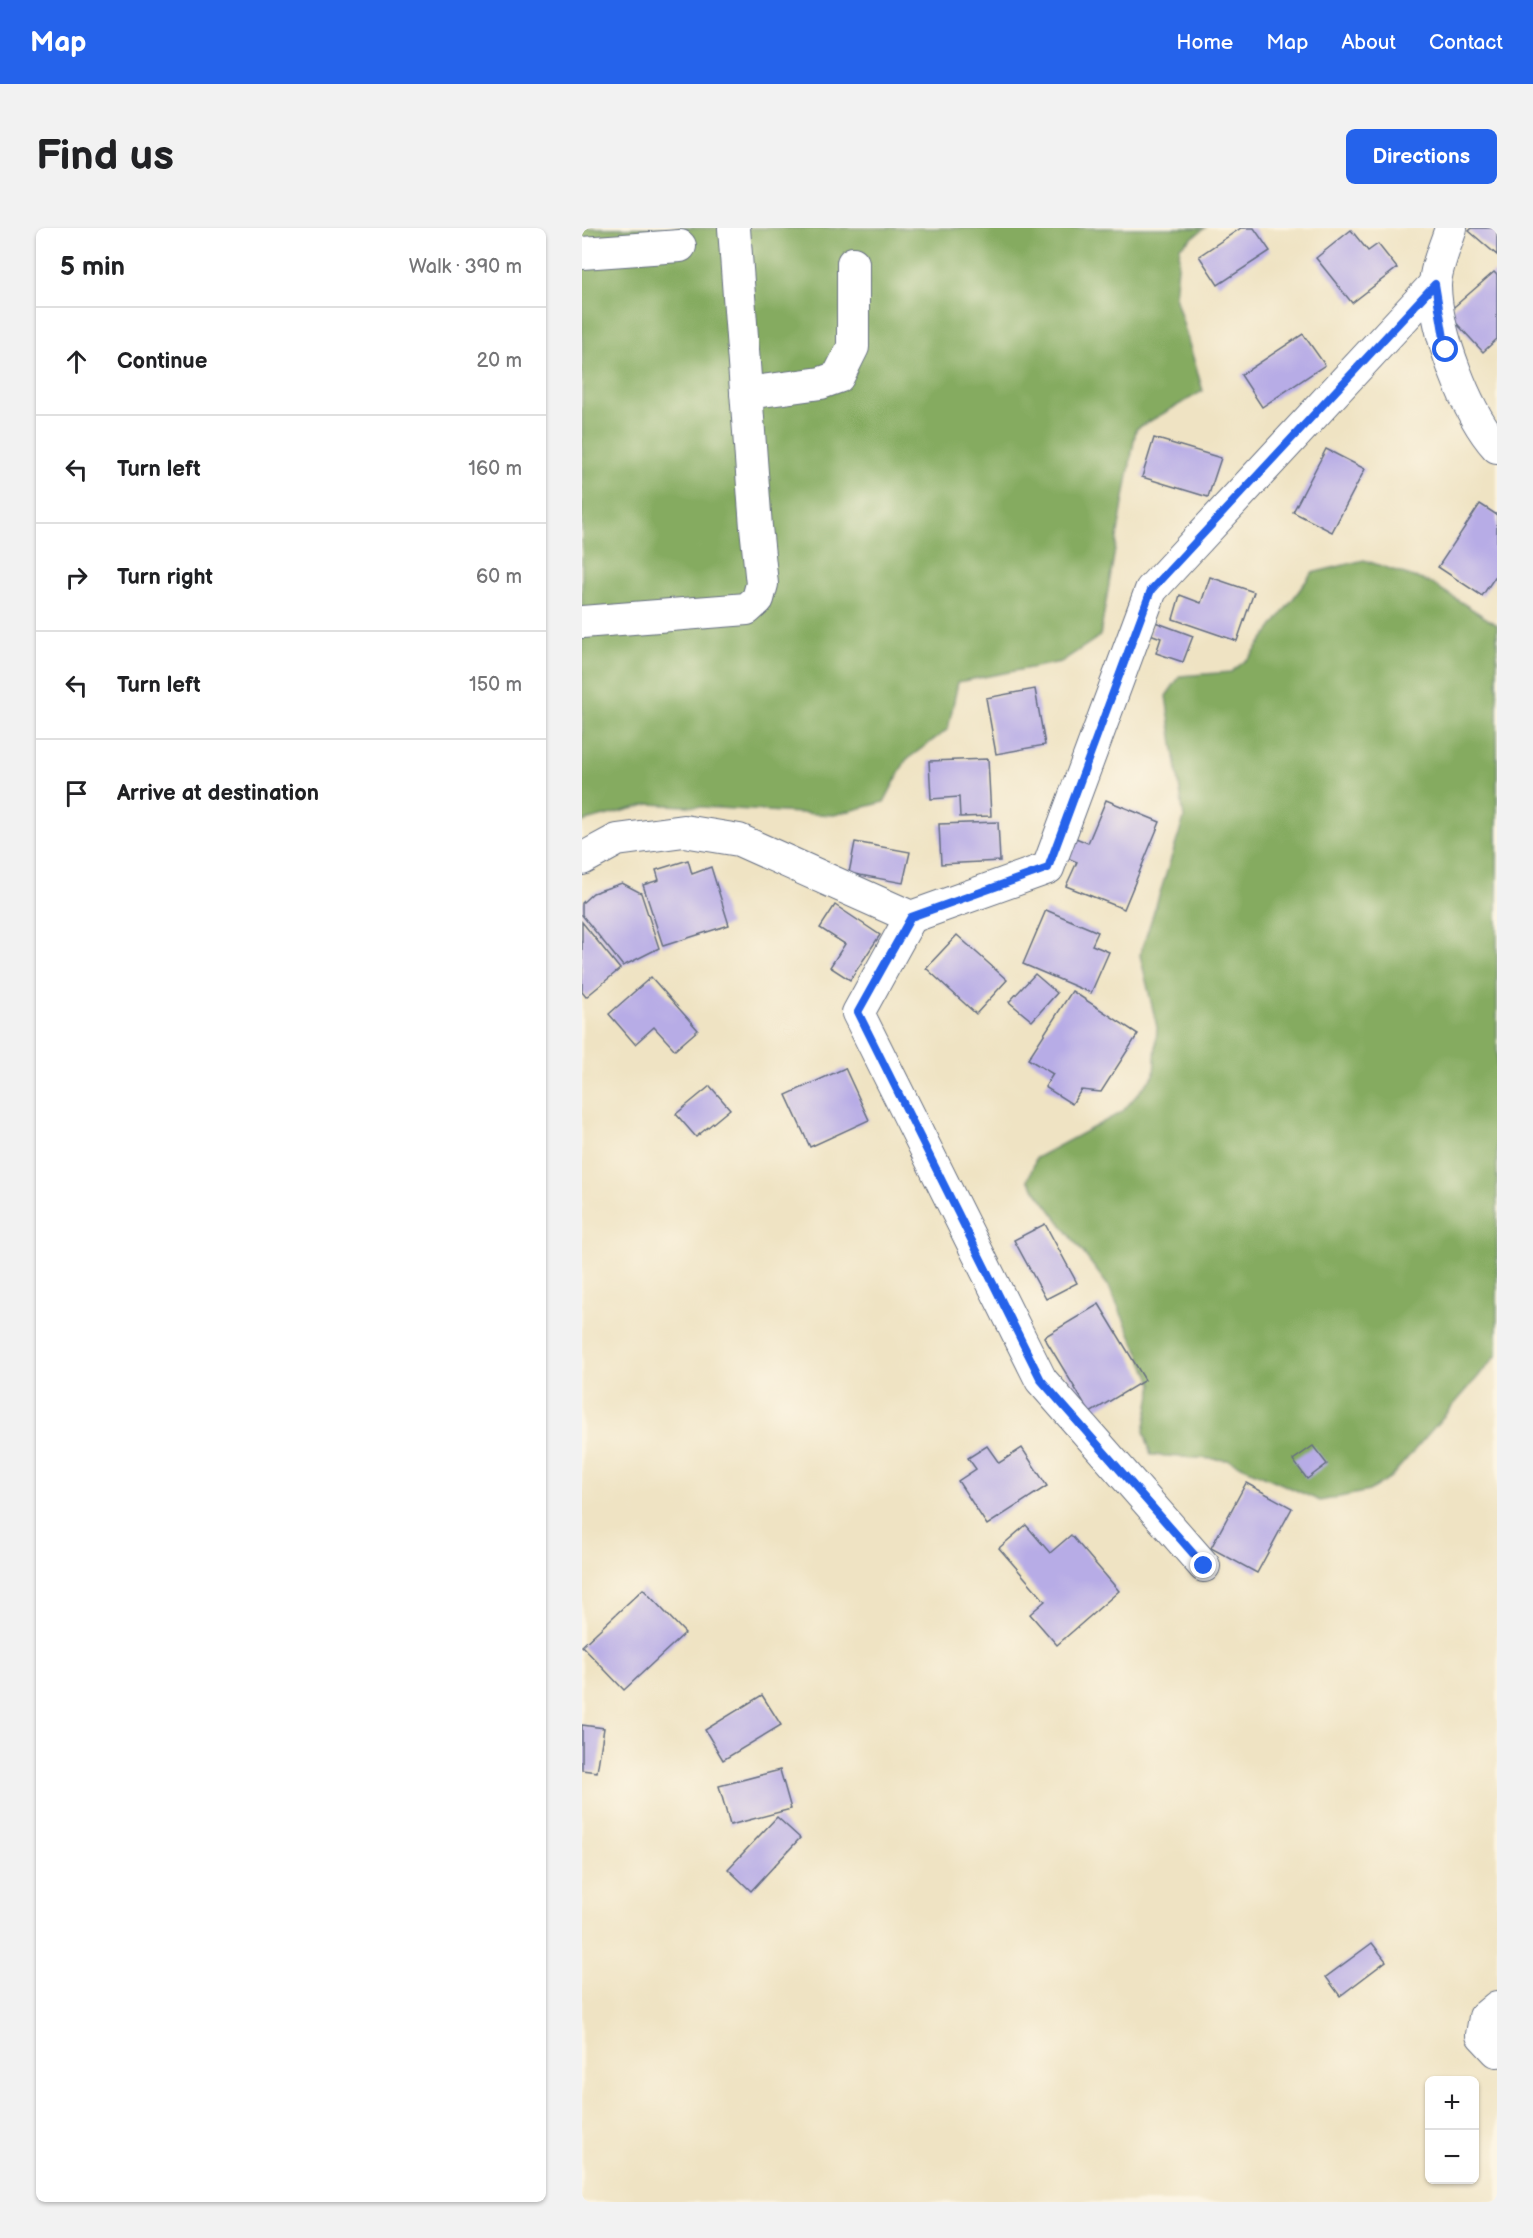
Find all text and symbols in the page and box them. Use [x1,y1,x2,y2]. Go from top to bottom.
text: Map [30,26,86,59]
text: Home [1176,30,1233,55]
text: Map [1266,30,1308,55]
text: About [1341,30,1396,55]
text: Contact [1429,30,1503,55]
button: Directions [1346,129,1497,184]
text: Find us [36,131,174,182]
text: 5 min [60,252,125,283]
text: Walk · 390 m [409,255,522,279]
route start [1432,336,1458,362]
icon: ahead [60,345,93,378]
text: Continue [117,348,207,375]
text: 20 m [477,349,522,373]
icon: left [60,453,93,486]
text: Turn left [117,456,201,483]
text: 160 m [468,457,522,481]
icon: right [60,561,93,594]
text: Turn right [117,564,213,591]
text: 60 m [476,565,522,589]
icon: left [60,669,93,702]
text: Turn left [117,672,201,699]
text: 150 m [469,673,522,697]
icon: arrive [60,777,93,810]
text: Arrive at destination [117,780,319,807]
route end [1190,1552,1216,1578]
map controls [1425,2076,1479,2184]
button: + [1425,2076,1479,2130]
button: − [1425,2130,1479,2184]

